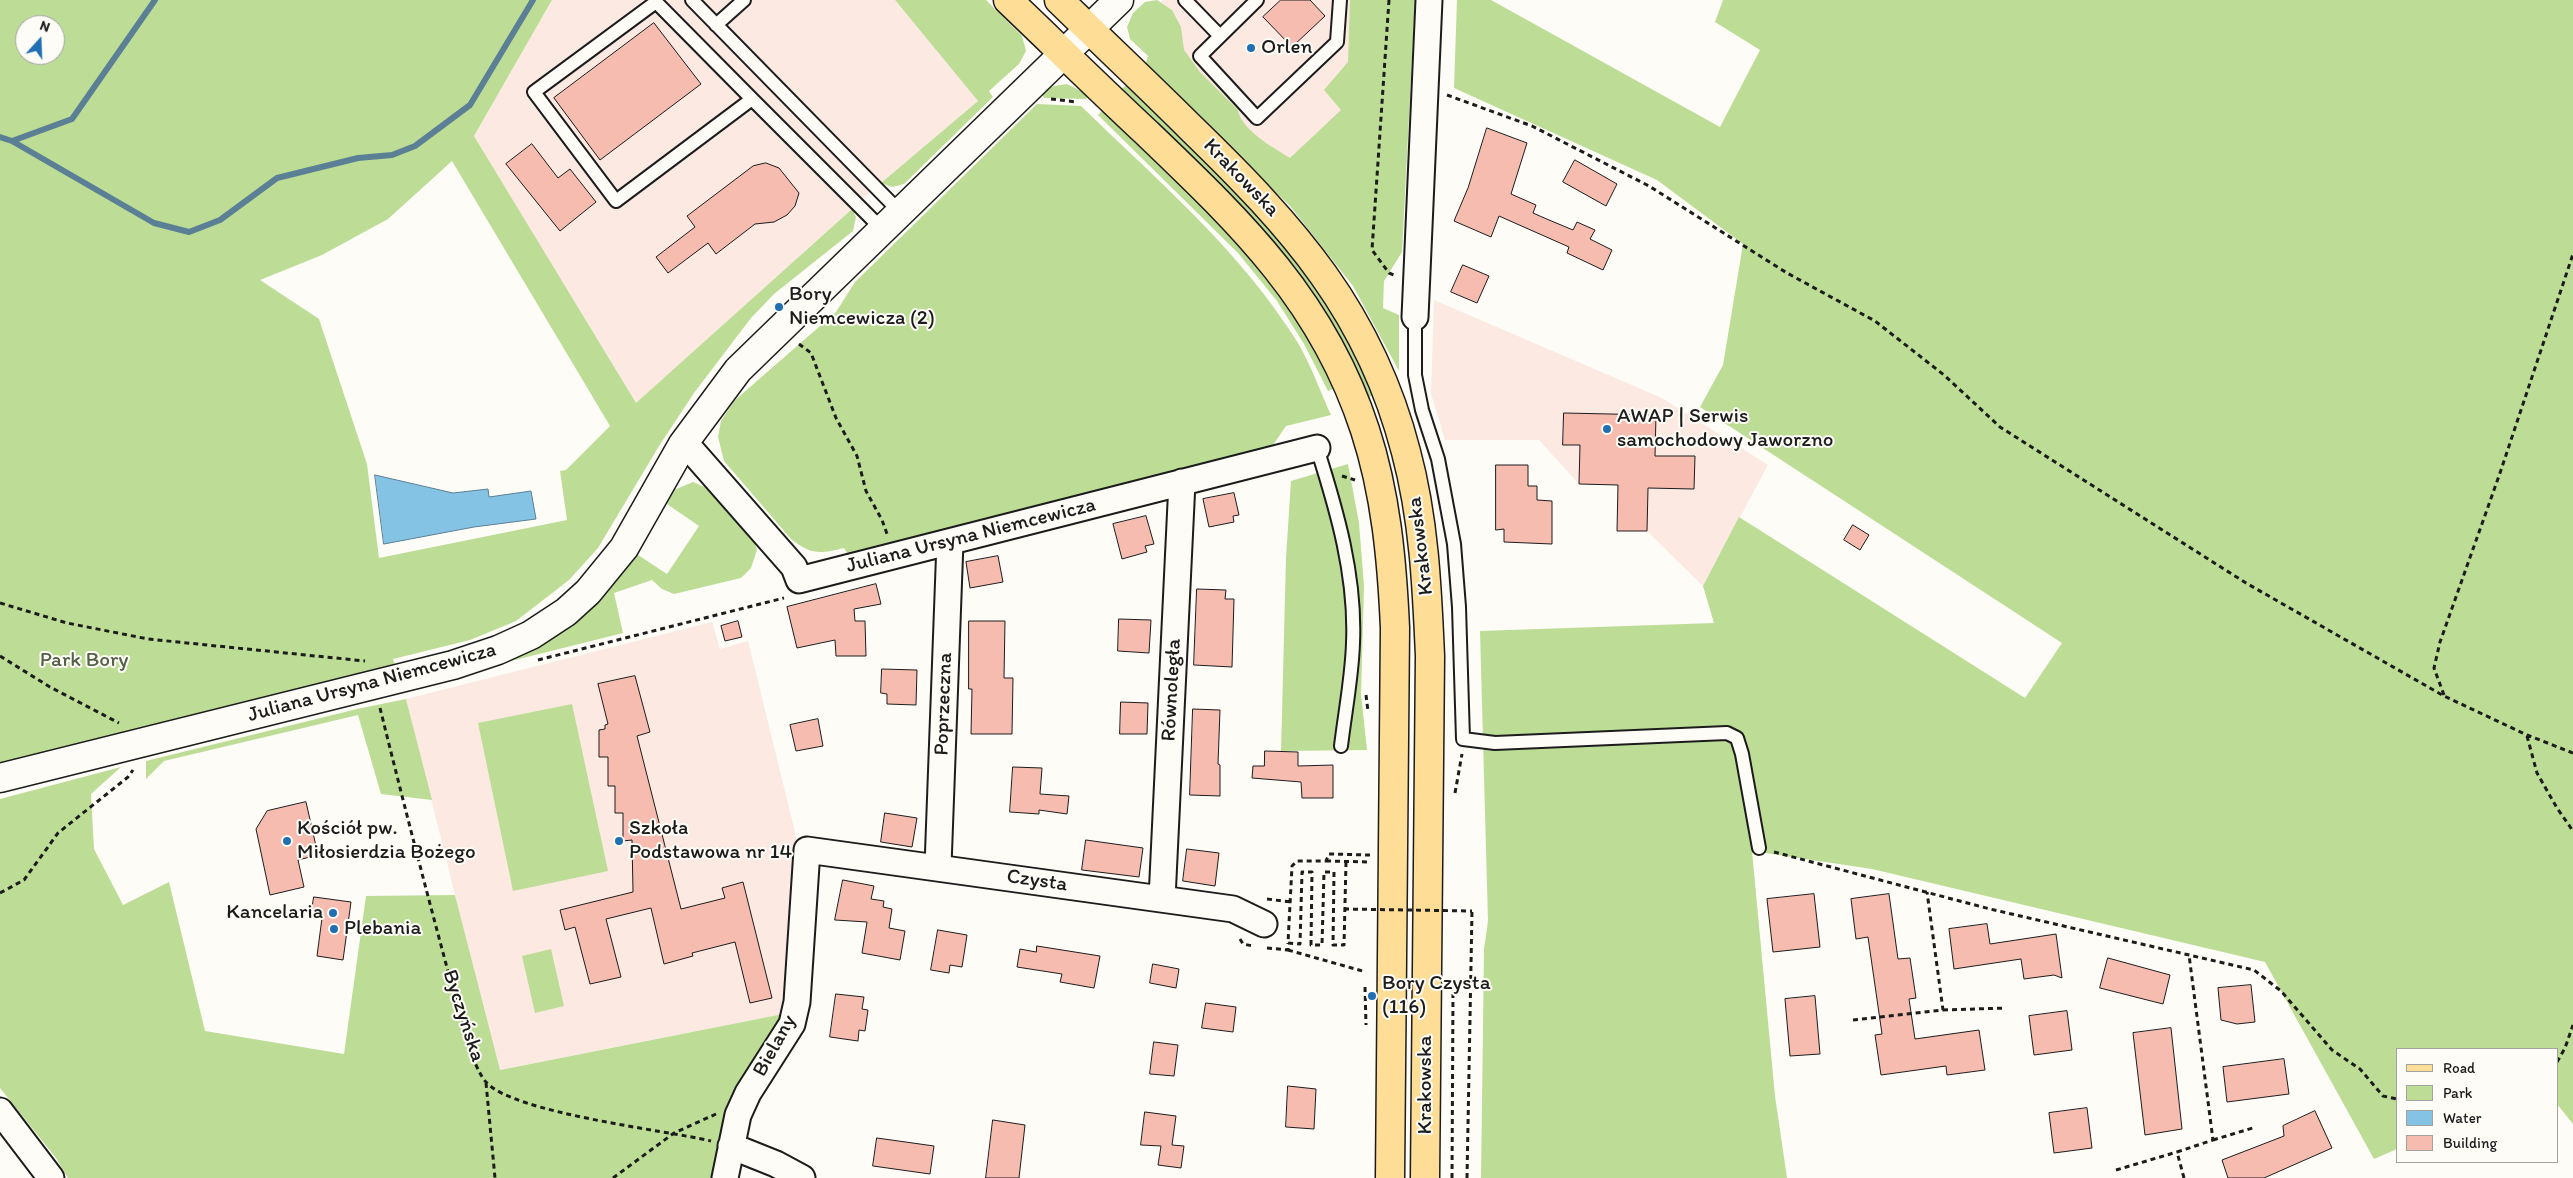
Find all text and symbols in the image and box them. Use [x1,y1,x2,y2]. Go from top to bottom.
north arrow [15,15,65,65]
text: N [38,17,52,36]
place label: Orlen [1261,35,1312,61]
marker: Orlen [1245,42,1257,54]
street label: Krakowska [1198,134,1284,222]
place label: Bory Niemcewicza (2) [789,282,935,332]
marker: Bory Niemcewicza (2) [773,301,785,313]
place label: AWAP | Serwis samochodowy Jaworzno [1617,404,1833,454]
marker: AWAP | Serwis samochodowy Jaworzno [1601,423,1613,435]
street label: Juliana Ursyna Niemcewicza [844,493,1098,579]
street label: Krakowska [1402,495,1440,597]
street label: Juliana Ursyna Niemcewicza [245,638,499,728]
street label: Równoległa [1157,638,1187,742]
park label: Park Bory [40,648,128,674]
street label: Poprzeczna [930,652,958,756]
place label: Kościół pw. Miłosierdzia Bożego [297,816,476,866]
place label: Szkoła Podstawowa nr 14 [629,816,792,866]
marker: Kościół pw. Miłosierdzia Bożego [281,835,293,847]
marker: Szkoła Podstawowa nr 14 [613,835,625,847]
street label: Czysta [1005,864,1069,898]
place label: Kancelaria [226,900,323,926]
marker: Kancelaria [327,907,339,919]
place label: Plebania [344,916,421,942]
marker: Plebania [328,923,340,935]
street label: Byczyńska [436,967,490,1065]
place label: Bory Czysta (116) [1382,971,1491,1021]
marker: Bory Czysta (116) [1366,990,1378,1002]
street label: Bielany [748,1011,802,1081]
street label: Krakowska [1413,1035,1439,1135]
legend [2396,1048,2558,1163]
text: Road [2443,1059,2475,1077]
text: Park [2443,1084,2473,1102]
text: Water [2443,1109,2481,1127]
text: Building [2443,1134,2497,1152]

